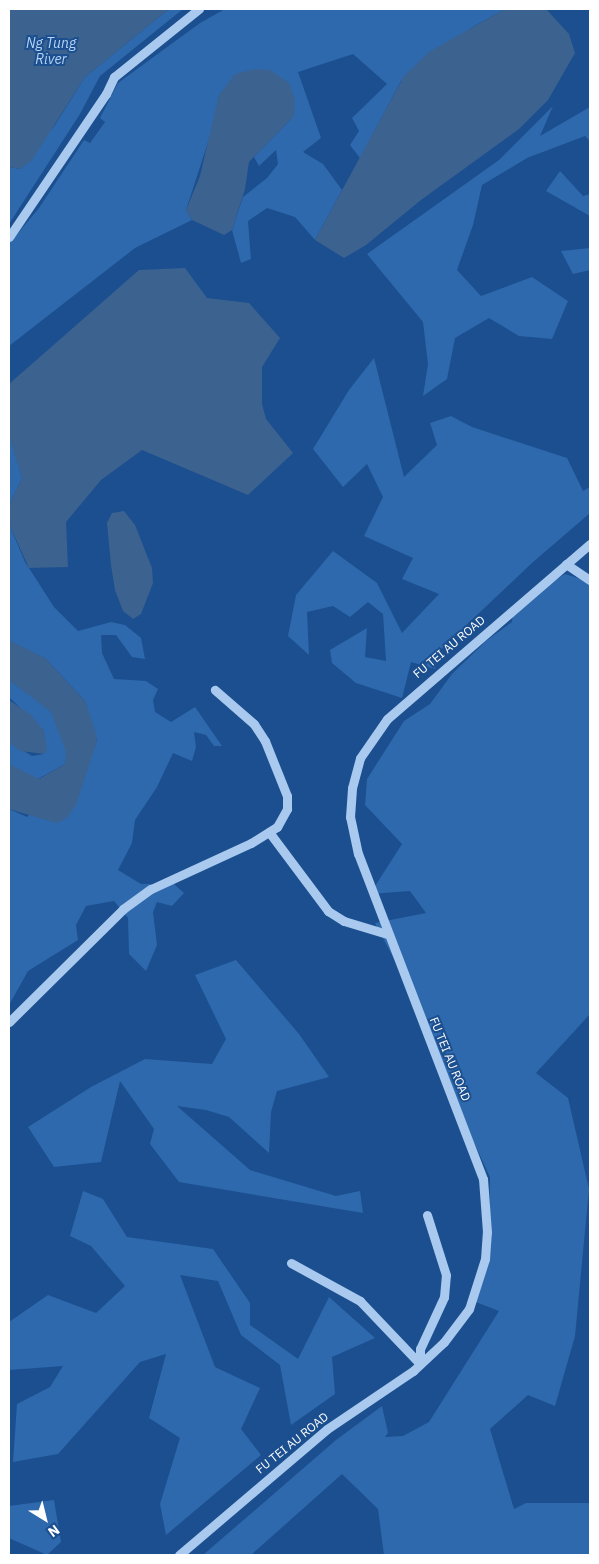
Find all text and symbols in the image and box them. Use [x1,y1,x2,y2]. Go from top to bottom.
water label: Ng Tung River [26,35,76,68]
street label: FU TEI AU ROAD [410,613,488,681]
street label: FU TEI AU ROAD [427,1015,473,1103]
street label: FU TEI AU ROAD [253,1409,331,1477]
north arrow [20,1494,70,1544]
text: N [44,1521,63,1541]

